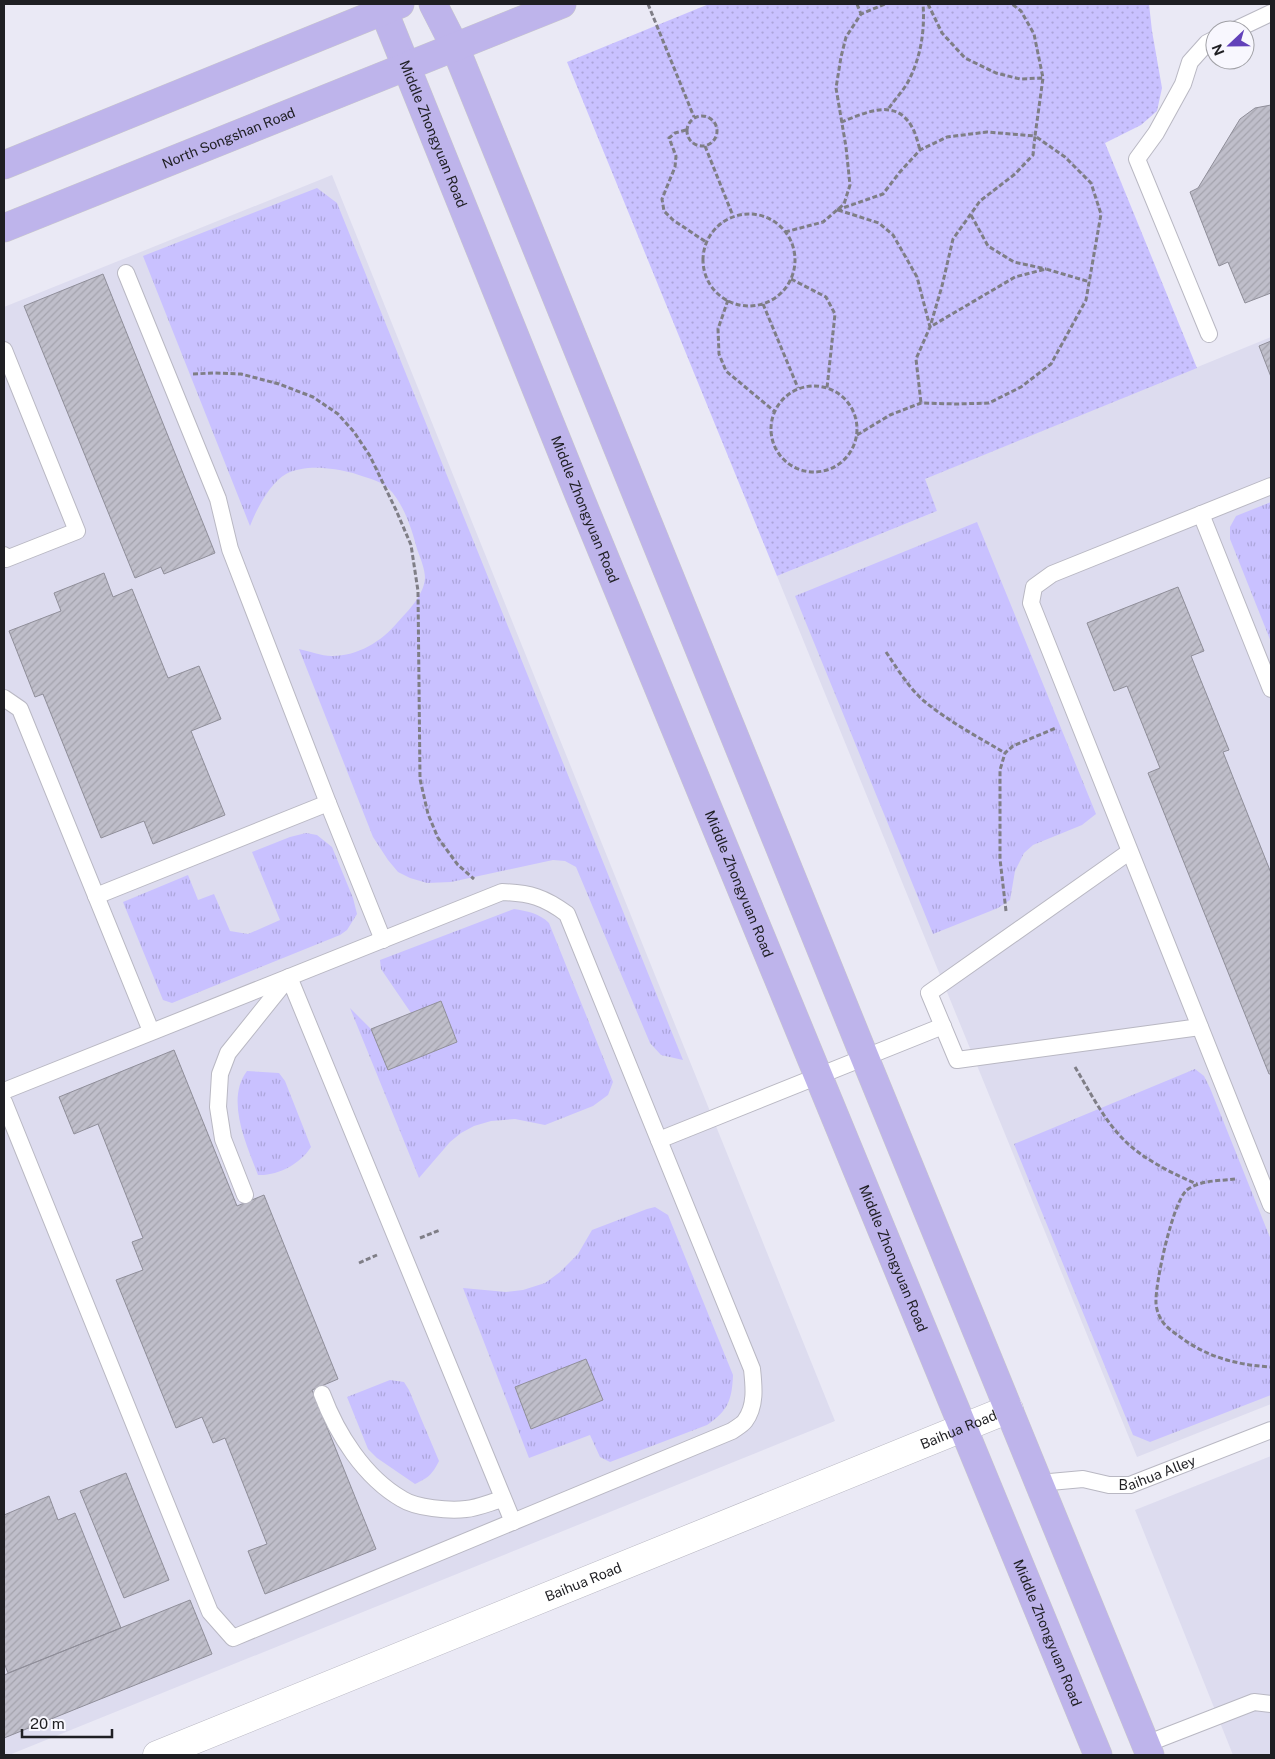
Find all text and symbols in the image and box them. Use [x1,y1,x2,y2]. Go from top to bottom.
north arrow [1205,20,1255,70]
text: N [1208,42,1227,58]
street label: Middle Zhongyuan Road [397,58,470,210]
street label: North Songshan Road [160,104,297,172]
street label: Middle Zhongyuan Road [548,433,622,585]
street label: Middle Zhongyuan Road [702,808,777,960]
street label: Middle Zhongyuan Road [856,1183,931,1334]
street label: Baihua Road [918,1407,999,1452]
street label: Baihua Alley [1118,1452,1198,1493]
street label: Middle Zhongyuan Road [1010,1557,1085,1709]
street label: Baihua Road [543,1559,624,1605]
scale bar [22,1706,112,1738]
text: 20 m [30,1715,65,1732]

